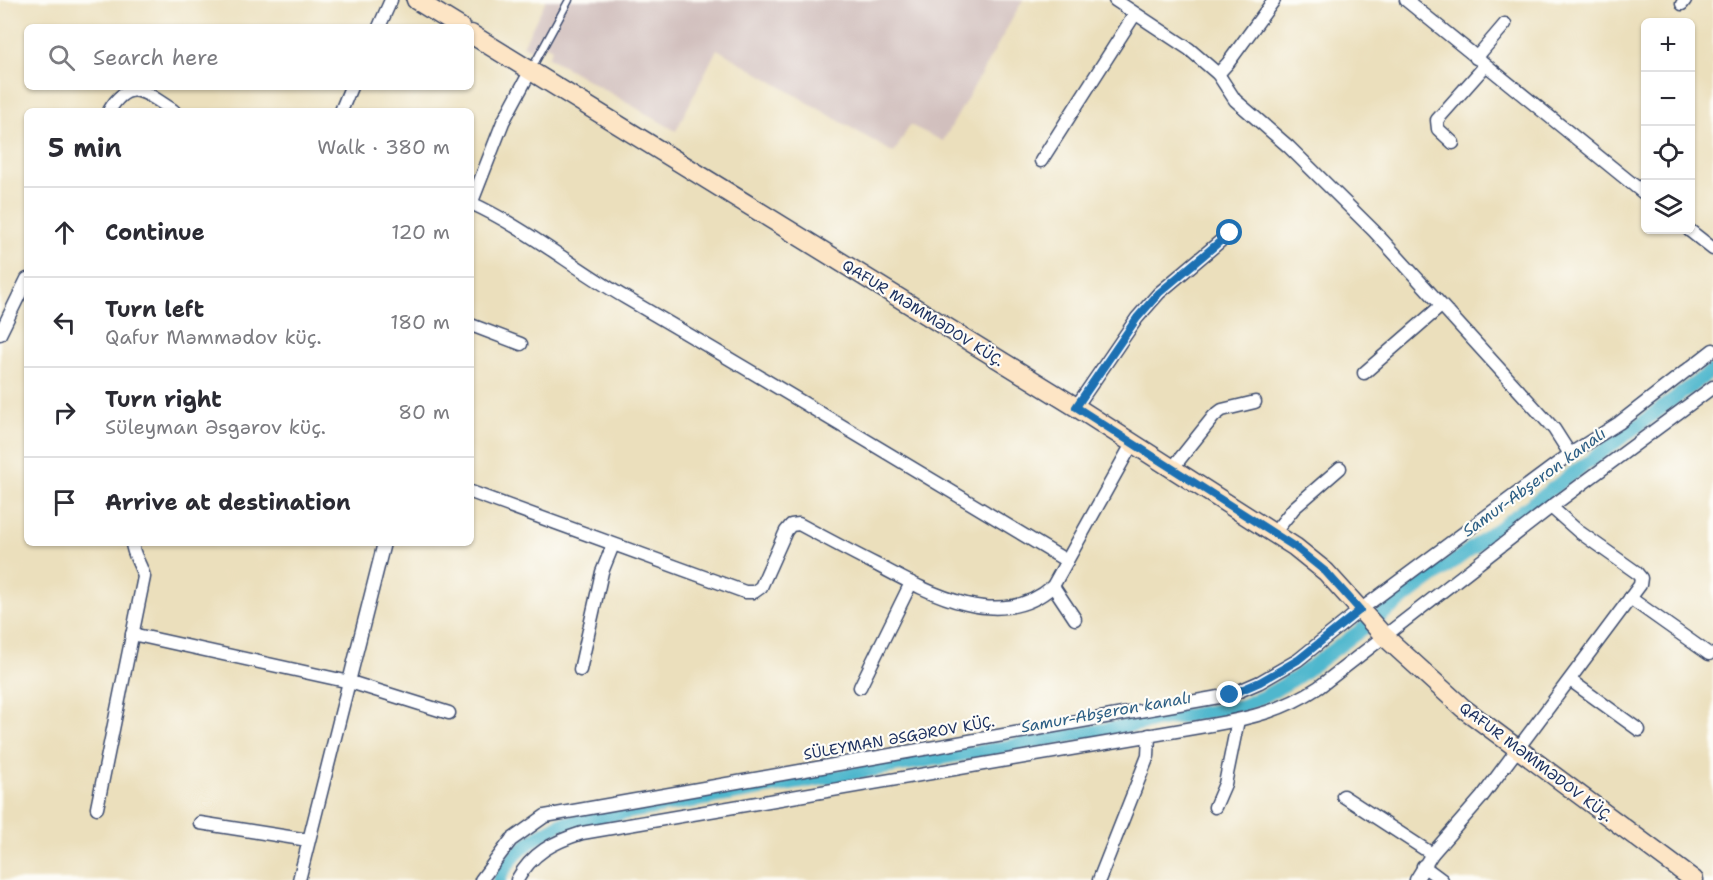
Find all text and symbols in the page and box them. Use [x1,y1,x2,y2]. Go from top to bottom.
map controls [1641,18,1695,234]
button: + [1641,18,1695,72]
search box [24,24,474,90]
icon: search [45,41,78,74]
text: Search here [93,43,219,72]
button: − [1641,72,1695,126]
button: locate [1641,126,1695,180]
text: 5 min [48,130,122,165]
text: Walk · 380 m [317,134,450,160]
button: layers [1641,180,1695,234]
icon: ahead [48,216,81,249]
text: Continue [105,218,205,247]
text: 120 m [391,219,450,245]
route start [1216,219,1242,245]
street label: QAFUR MƏMMƏDOV KÜÇ. [838,255,1008,371]
text: Turn left [105,295,204,324]
icon: left [48,306,81,339]
text: 180 m [390,309,450,335]
text: Qafur Məmmədov küç. [105,324,322,350]
text: Turn right [105,385,222,414]
icon: right [48,396,81,429]
text: 80 m [398,399,450,425]
text: Süleyman Əsgərov küç. [105,414,326,440]
water label: Samur-Abşeron kanalı [1458,423,1610,541]
icon: arrive [48,486,81,519]
text: Arrive at destination [105,488,351,517]
route end [1216,681,1242,707]
water label: Samur-Abşeron kanalı [1019,687,1193,737]
street label: QAFUR MƏMMƏDOV KÜÇ. [1455,698,1617,826]
street label: SÜLEYMAN ƏSGƏROV KÜÇ. [802,711,996,765]

